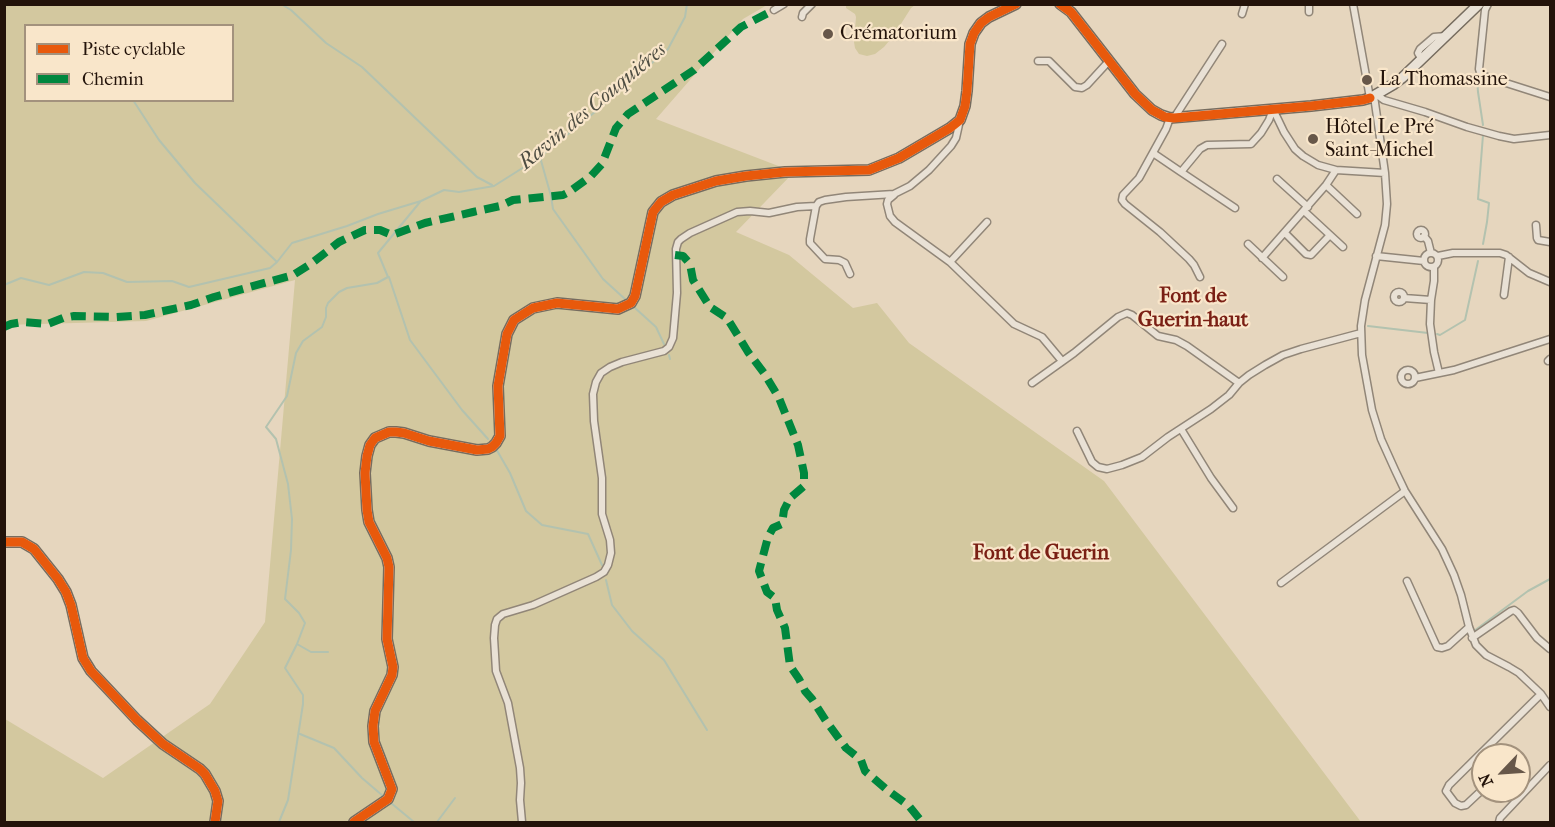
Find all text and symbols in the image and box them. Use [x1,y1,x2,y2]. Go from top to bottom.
place label: Crématorium [840,22,957,46]
legend [24,24,234,102]
marker: Crématorium [821,27,835,41]
water label: Ravin des Couquiéres [514,38,672,176]
text: Piste cyclable [82,39,185,60]
place label: La Thomassine [1379,68,1508,92]
text: Chemin [82,69,144,90]
marker: La Thomassine [1360,73,1374,87]
place label: Hôtel Le Pré Saint-Michel [1325,116,1434,163]
marker: Hôtel Le Pré Saint-Michel [1306,132,1320,146]
district label: Font de Guerin-haut [1138,284,1248,334]
district label: Font de Guerin [973,541,1109,567]
north arrow [1471,743,1531,803]
text: N [1475,770,1497,789]

